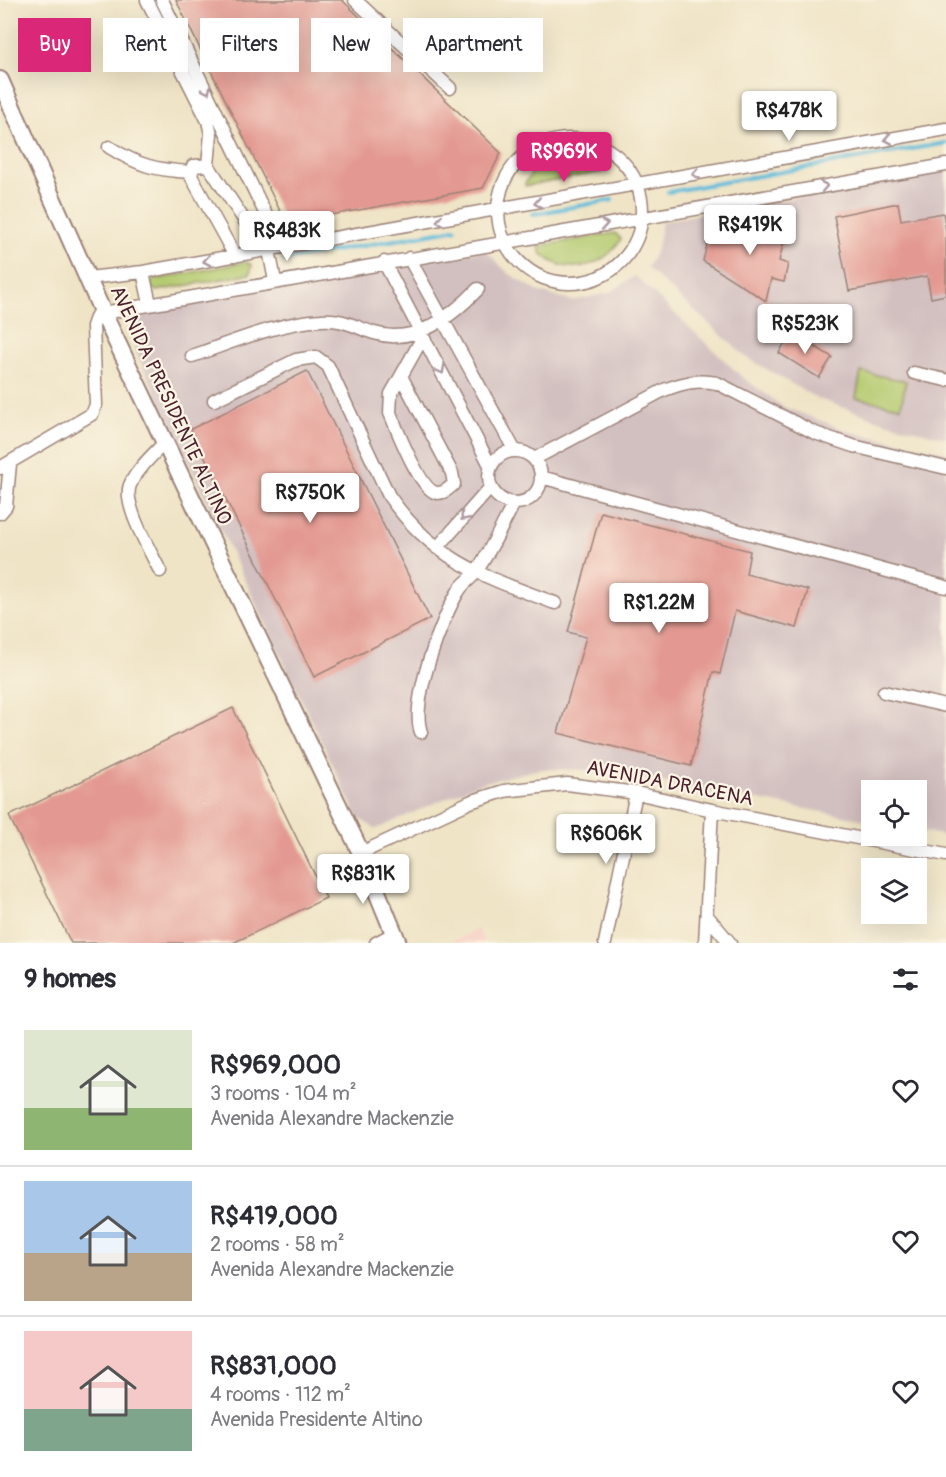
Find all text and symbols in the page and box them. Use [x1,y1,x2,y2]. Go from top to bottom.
chip: Buy [18,18,91,72]
chip: Rent [103,18,188,72]
chip: Filters [200,18,299,72]
chip: New [311,18,391,72]
chip: Apartment [403,18,543,72]
one-way arrow [199,83,211,94]
pin: R$478K [740,91,838,142]
text: R$478K [756,98,822,123]
pin: R$969K [515,132,613,183]
one-way arrow [884,133,893,145]
text: R$969K [531,139,597,164]
one-way arrow [692,167,702,180]
one-way arrow [818,180,828,193]
one-way arrow [533,196,543,209]
pin: R$419K [701,205,799,256]
pin: R$483K [238,211,336,262]
text: R$419K [718,212,782,237]
one-way arrow [435,214,445,226]
text: R$483K [253,218,321,243]
one-way arrow [599,219,608,231]
one-way arrow [202,254,212,267]
street label: AVENIDA PRESIDENTE ALTINO [105,282,237,528]
pin: R$523K [756,304,854,355]
text: R$523K [771,311,839,336]
one-way arrow [433,364,445,375]
pin: R$750K [261,473,359,524]
text: R$750K [275,480,345,505]
one-way arrow [460,510,471,521]
pin: R$1.22M [604,583,714,634]
text: R$1.22M [623,590,695,615]
street label: AVENIDA DRACENA [585,755,755,811]
map controls [861,780,927,924]
button: locate [861,780,927,846]
pin: R$606K [557,814,655,865]
text: R$606K [570,821,642,846]
pin: R$831K [314,854,412,905]
button: layers [861,858,927,924]
text: R$831K [331,861,395,886]
text: 9 homes [24,963,116,995]
icon: filters [889,963,922,996]
text: R$969,000 [210,1049,341,1081]
icon: home [72,1054,144,1126]
icon: heart [889,1074,922,1107]
text: 3 rooms · 104 m² [210,1081,357,1106]
text: Avenida Alexandre Mackenzie [210,1106,454,1131]
text: R$419,000 [210,1200,338,1232]
icon: home [72,1205,144,1277]
icon: heart [889,1225,922,1258]
text: 2 rooms · 58 m² [210,1232,345,1257]
text: Avenida Alexandre Mackenzie [210,1257,454,1282]
text: R$831,000 [210,1350,337,1382]
icon: home [72,1355,144,1427]
icon: heart [889,1375,922,1408]
text: 4 rooms · 112 m² [210,1382,351,1407]
text: Avenida Presidente Altino [210,1407,423,1432]

